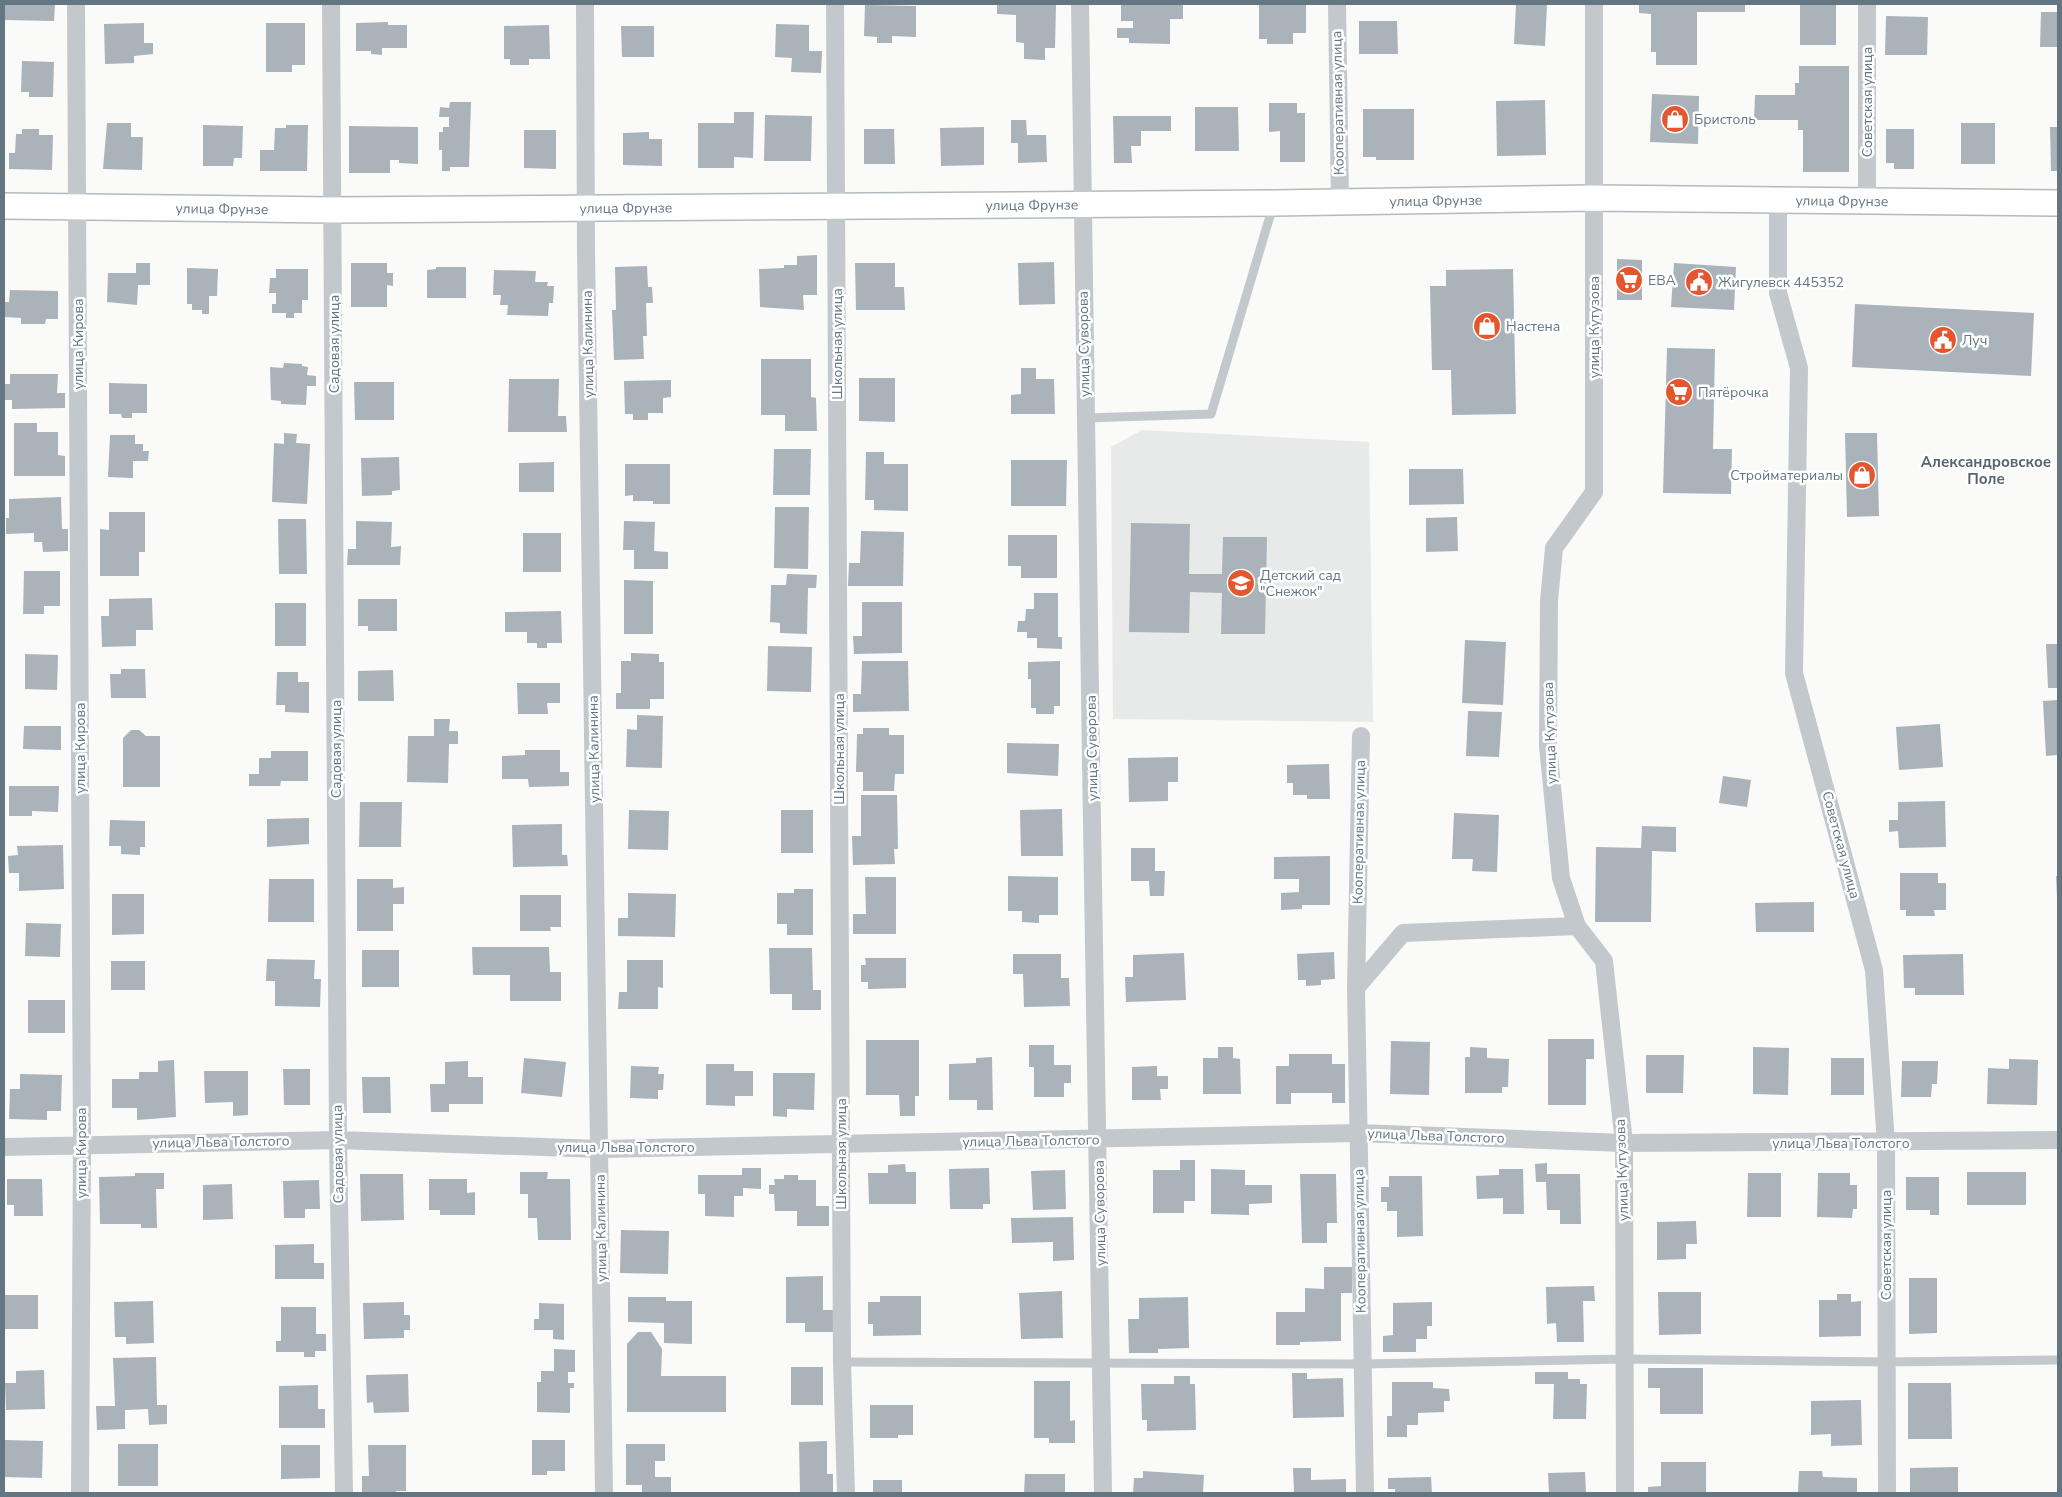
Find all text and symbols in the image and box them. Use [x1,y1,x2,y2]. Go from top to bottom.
street label: Кооперативная улица [1327,31,1349,175]
street label: Советская улица [1858,47,1877,157]
shop icon: Бристоль [1660,104,1690,134]
place label: Бристоль [1694,110,1756,129]
street label: улица Фрунзе [1389,190,1483,211]
street label: улица Фрунзе [1795,191,1888,211]
street label: улица Фрунзе [985,195,1078,215]
street label: улица Фрунзе [579,198,672,218]
street label: улица Фрунзе [175,199,269,219]
supermarket icon: ЕВА [1614,265,1644,295]
public building icon: Жигулевск 445352 [1684,267,1714,297]
place label: ЕВА [1648,271,1676,290]
place label: Жигулевск 445352 [1718,273,1844,292]
street label: улица Кутузова [1585,276,1604,378]
street label: Школьная улица [828,288,847,400]
street label: улица Калинина [578,290,598,398]
street label: улица Суворова [1074,291,1094,397]
street label: Садовая улица [325,295,344,393]
street label: улица Кирова [69,298,88,390]
shop icon: Настена [1472,311,1502,341]
place label: Настена [1506,317,1560,336]
public building icon: Луч [1928,325,1958,355]
place label: Луч [1962,331,1987,350]
supermarket icon: Пятёрочка [1664,377,1694,407]
place label: Пятёрочка [1698,383,1769,402]
district label: Александровское Поле [1921,452,2051,489]
shop icon: Стройматериалы [1847,460,1877,490]
place label: Стройматериалы [1730,466,1843,485]
place label: Детский сад "Снежок" [1260,566,1341,601]
school or university icon: Детский сад "Снежок" [1226,568,1256,598]
street label: улица Кутузова [1539,682,1561,784]
street label: Школьная улица [830,693,849,805]
street label: улица Калинина [584,695,604,803]
street label: улица Суворова [1082,695,1102,801]
street label: Садовая улица [327,700,346,798]
street label: улица Кирова [71,702,90,794]
street label: Кооперативная улица [1348,760,1370,904]
street label: Советская улица [1818,789,1864,901]
street label: Школьная улица [832,1098,851,1210]
street label: Садовая улица [328,1105,348,1203]
street label: улица Кирова [72,1107,91,1199]
street label: улица Кутузова [1611,1119,1633,1221]
street label: улица Льва Толстого [1367,1124,1505,1148]
street label: улица Льва Толстого [962,1130,1100,1152]
street label: улица Льва Толстого [152,1131,290,1153]
street label: улица Льва Толстого [1772,1134,1910,1153]
street label: улица Льва Толстого [557,1138,695,1157]
street label: улица Суворова [1090,1160,1110,1266]
street label: Кооперативная улица [1349,1169,1371,1313]
street label: улица Калинина [591,1174,611,1282]
street label: Советская улица [1877,1190,1896,1300]

